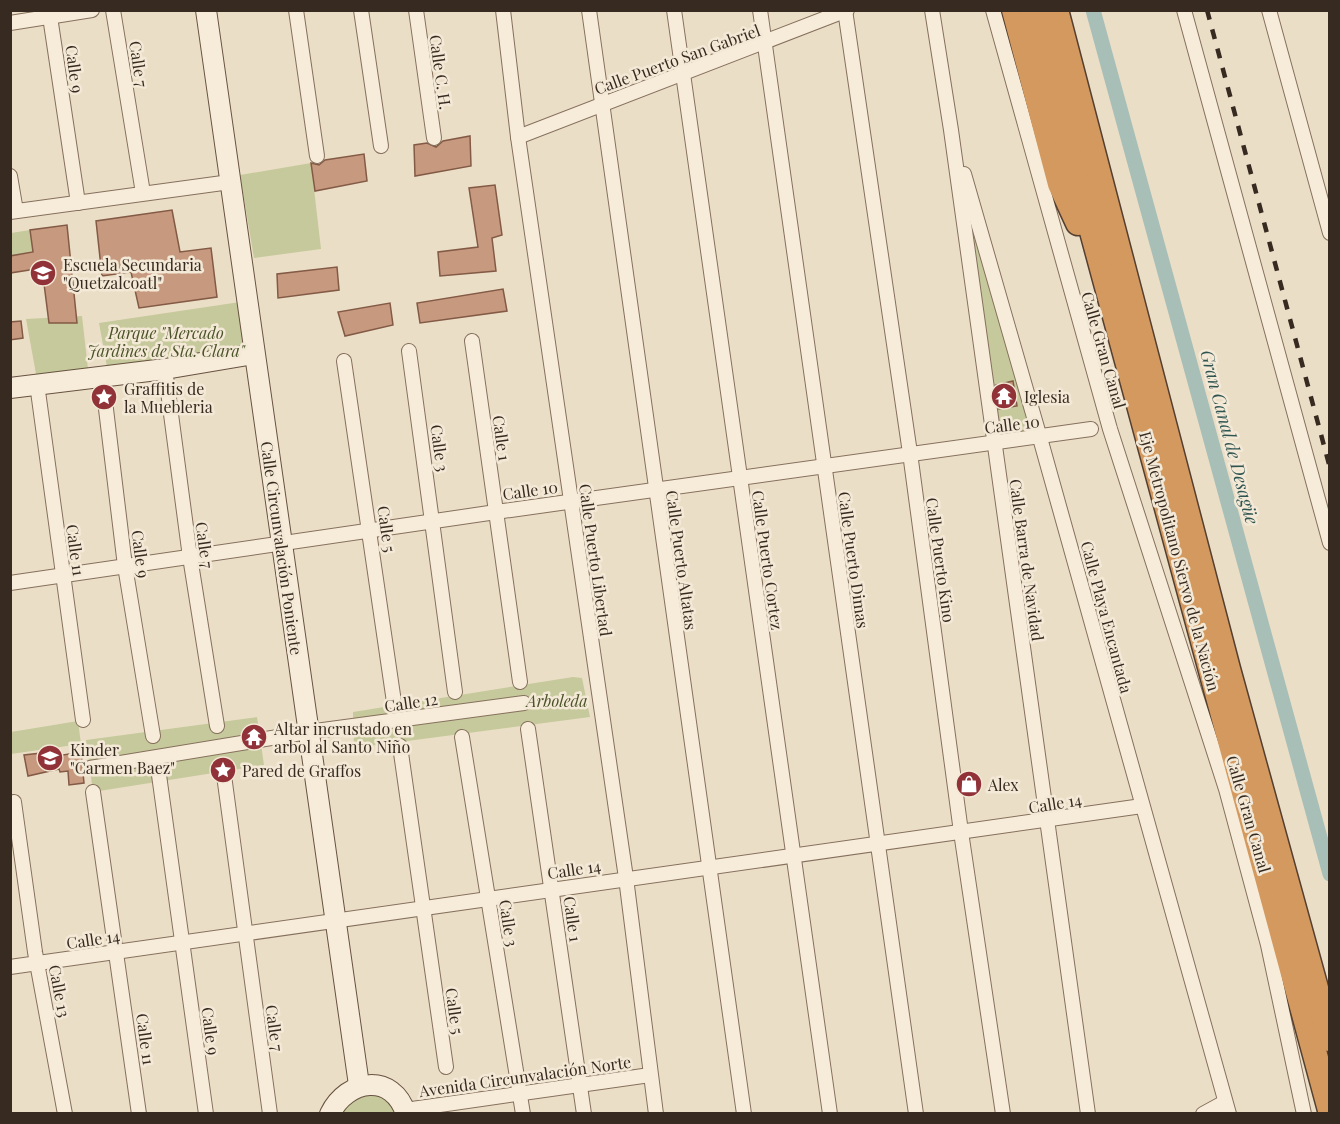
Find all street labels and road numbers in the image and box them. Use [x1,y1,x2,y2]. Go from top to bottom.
street label: Calle Puerto San Gabriel [591,19,763,99]
street label: Calle C. H. [425,33,457,111]
street label: Calle 7 [125,39,153,89]
street label: Calle 9 [61,44,89,94]
street label: Calle Gran Canal [1077,289,1131,411]
street label: Calle 10 [983,410,1041,438]
street label: Calle 1 [488,414,516,462]
street label: Calle 3 [426,423,454,473]
street label: Eje Metropolitano Siervo de la Nación [1135,429,1225,694]
street label: Calle Circunvalación Poniente [257,440,307,656]
street label: Calle 10 [501,476,559,504]
street label: Calle Barra de Navidad [1005,478,1049,642]
street label: Calle Puerto Libertad [575,482,617,638]
street label: Calle Puerto Altatas [662,489,702,631]
street label: Calle Puerto Cortez [748,489,788,631]
street label: Calle Puerto Dimas [834,490,874,630]
street label: Calle Puerto Kino [922,496,960,624]
street label: Calle 5 [373,504,401,554]
street label: Calle 7 [191,520,219,570]
street label: Calle 11 [62,523,90,577]
street label: Calle 9 [127,529,155,579]
street label: Calle Playa Encantada [1077,538,1137,696]
street label: Calle 12 [383,688,439,716]
street label: Calle Gran Canal [1222,753,1276,875]
street label: Calle 14 [1027,788,1083,818]
street label: Calle 14 [546,855,602,883]
street label: Calle 1 [559,895,587,943]
street label: Calle 3 [495,898,523,948]
street label: Calle 14 [65,925,121,953]
street label: Calle 13 [45,963,75,1019]
street label: Calle 5 [441,986,469,1036]
street label: Calle 7 [261,1003,289,1053]
street label: Calle 9 [197,1006,225,1056]
street label: Calle 11 [132,1012,160,1066]
street label: Avenida Circunvalación Norte [417,1051,632,1101]

